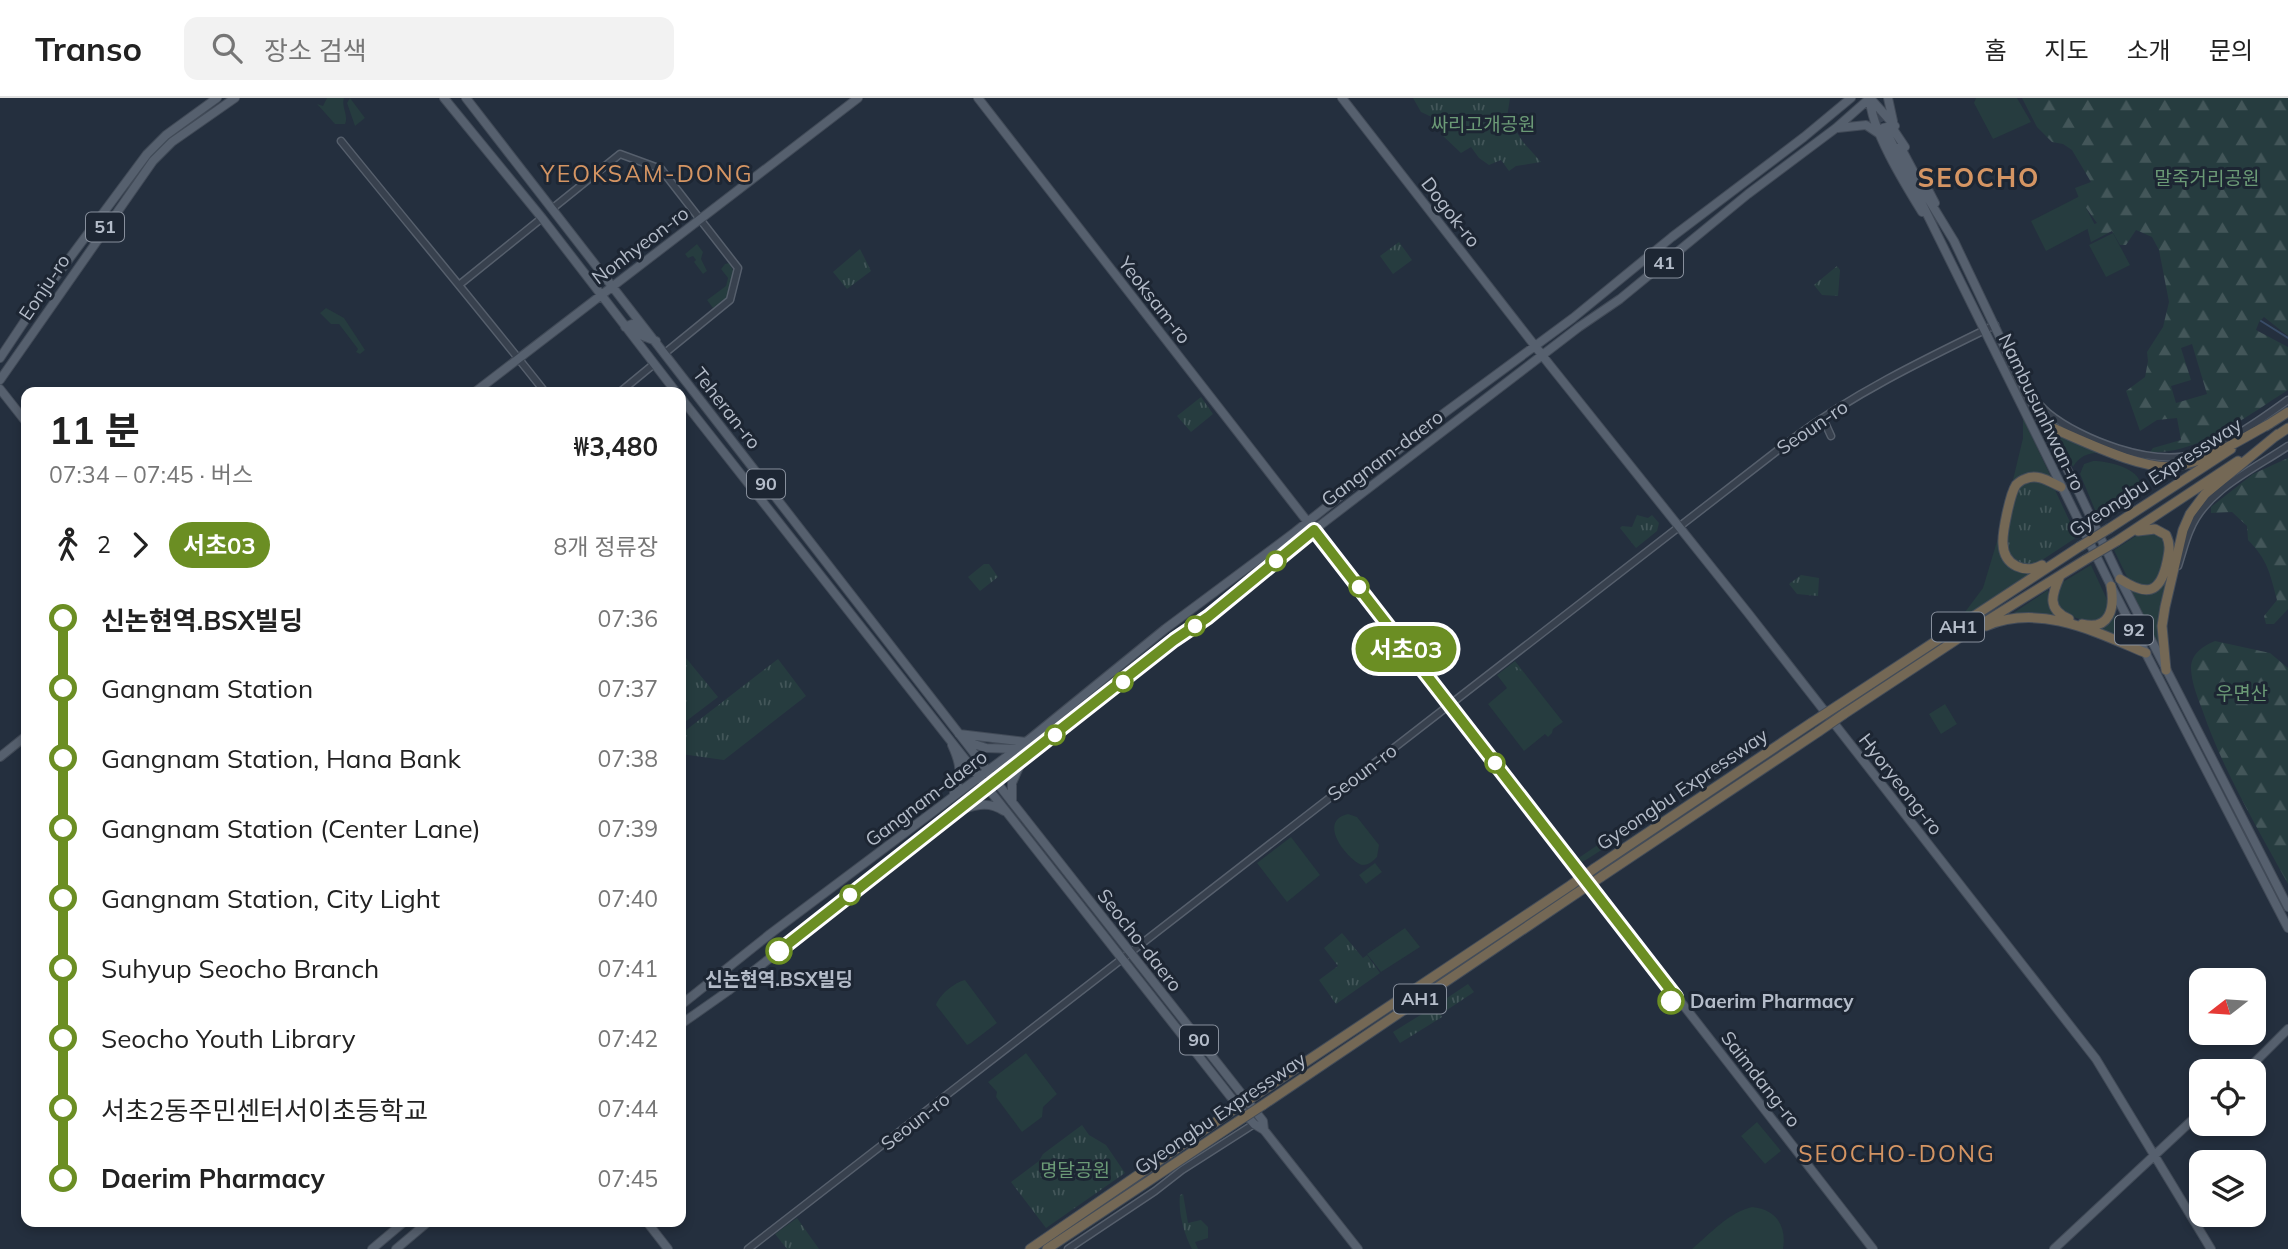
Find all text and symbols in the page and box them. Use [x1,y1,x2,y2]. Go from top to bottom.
search box [184,17,674,80]
text: Transo [35,28,142,69]
icon: search [208,29,246,67]
text: 장소 검색 [264,34,367,67]
text: 홈 [1984,35,2006,65]
text: 지도 [2044,35,2089,65]
text: 소개 [2127,35,2171,65]
text: 문의 [2209,35,2253,65]
park label: 싸리고개공원 [1431,112,1535,136]
district label: YEOKSAM-DONG [539,159,754,188]
district label: SEOCHO [1917,161,2041,194]
park label: 말죽거리공원 [2155,166,2259,190]
street label: Dogok-ro [1416,172,1486,252]
street label: Nonhyeon-ro [587,201,693,289]
road number: 51 [86,212,124,242]
road number: 41 [1645,248,1683,278]
street label: Eonju-ro [13,249,75,325]
street label: Yeoksam-ro [1113,251,1197,348]
street label: Nambusunhwan-ro [1994,330,2090,494]
street label: Teheran-ro [688,362,766,454]
street label: Seoun-ro [1772,394,1852,460]
street label: Gangnam-daero [1316,404,1448,512]
text: 11 분 [49,406,140,454]
street label: Gyeongbu Expressway [2064,412,2246,542]
text: ₩3,480 [574,430,658,463]
text: 07:34 – 07:45 · 버스 [49,460,253,489]
road number: 90 [747,470,785,498]
icon: walk [49,526,87,564]
icon: forward [121,526,159,564]
text: 2 [97,530,111,559]
text: 서초03 [183,530,256,560]
text: 8개 정류장 [554,532,658,561]
unlabelled marker [1266,551,1286,571]
unlabelled marker [1349,577,1369,597]
text: 신논현역.BSX빌딩 [101,604,303,637]
text: 07:36 [598,604,658,633]
road number: AH1 [1932,612,1984,642]
unlabelled marker [1185,616,1205,636]
road number: 92 [2115,616,2153,644]
line badge: 서초03 [1357,626,1455,672]
text: 서초03 [1370,634,1442,664]
text: Gangnam Station [101,672,313,705]
unlabelled marker [1113,672,1133,692]
text: 07:37 [598,674,658,703]
park label: 우면산 [2216,681,2268,705]
street label: Gyeongbu Expressway [1592,723,1772,855]
unlabelled marker [1045,725,1065,745]
street label: Hyoryeong-ro [1854,728,1948,840]
street label: Seoun-ro [1322,738,1402,806]
text: Gangnam Station, Hana Bank [101,742,461,775]
text: 07:38 [598,744,658,773]
street label: Gangnam-daero [860,744,992,852]
unlabelled marker [1485,753,1505,773]
text: Gangnam Station (Center Lane) [101,812,481,845]
text: 07:39 [598,814,658,843]
text: Gangnam Station, City Light [101,882,440,915]
text: 07:40 [598,884,658,913]
street label: Seocho-daero [1092,884,1188,996]
unlabelled marker [840,885,860,905]
marker: 신논현역.BSX빌딩 [766,938,792,964]
text: Suhyup Seocho Branch [101,952,379,985]
text: 07:41 [598,954,658,983]
place label: 신논현역.BSX빌딩 [705,967,853,991]
north arrow [2189,968,2266,1045]
map controls [2189,968,2266,1227]
road number: AH1 [1394,985,1446,1014]
marker: Daerim Pharmacy [1658,988,1684,1014]
place label: Daerim Pharmacy [1690,989,1854,1013]
text: Seocho Youth Library [101,1022,356,1055]
text: 07:42 [598,1024,658,1053]
road number: 90 [1180,1026,1218,1055]
street label: Saimdang-ro [1716,1026,1806,1132]
street label: Gyeongbu Expressway [1130,1047,1310,1179]
button: locate [2189,1059,2266,1136]
street label: Seoun-ro [876,1087,954,1155]
text: 서초2동주민센터서이초등학교 [101,1094,428,1127]
text: 07:44 [598,1094,658,1123]
district label: SEOCHO-DONG [1798,1139,1996,1168]
button: layers [2189,1150,2266,1227]
park label: 명달공원 [1040,1158,1110,1182]
text: Daerim Pharmacy [101,1162,325,1195]
text: 07:45 [598,1164,658,1193]

